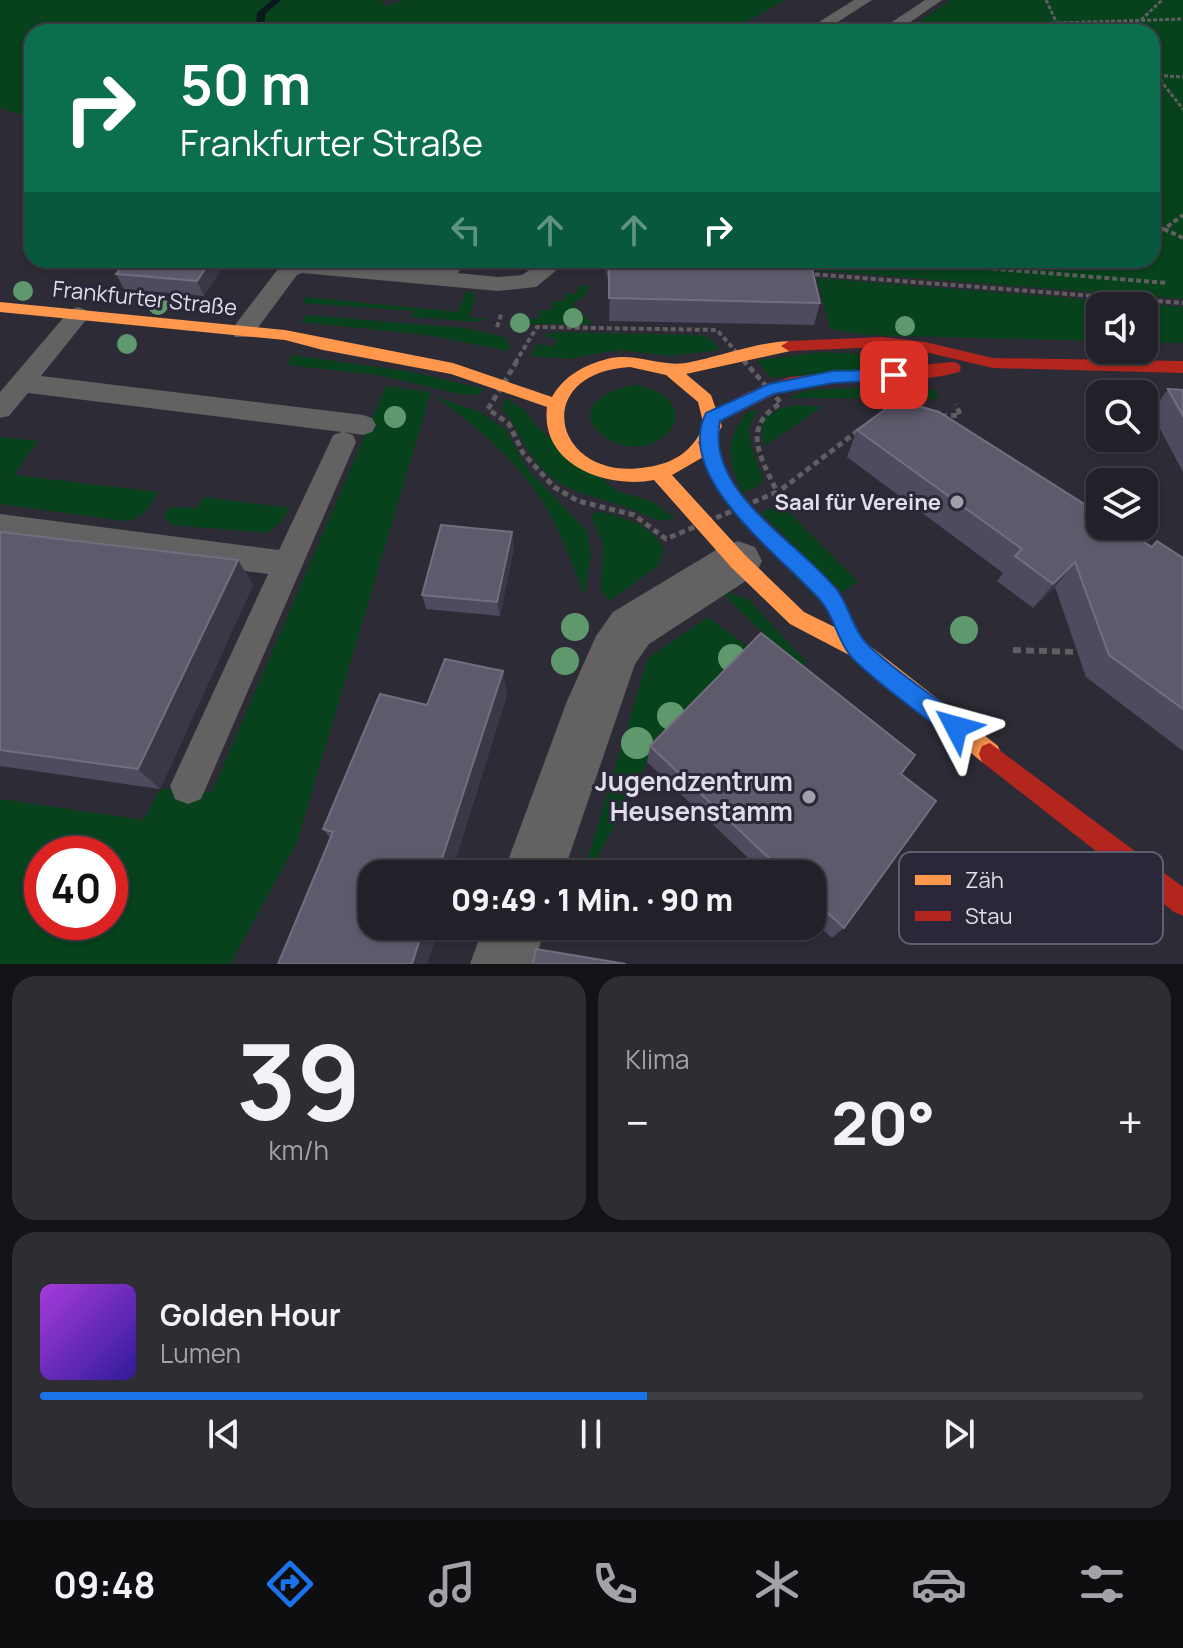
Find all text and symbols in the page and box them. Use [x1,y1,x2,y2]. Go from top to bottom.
text: 50 m [180,45,311,122]
icon: right [48,56,152,160]
text: Frankfurter Straße [180,118,483,167]
icon: left [444,208,488,252]
icon: ahead [528,208,572,252]
icon: ahead [612,208,656,252]
icon: right [696,208,740,252]
street label: Frankfurter Straße [51,273,239,323]
map controls [1086,292,1158,540]
button: sound [1086,292,1158,364]
pin [860,341,928,409]
icon: arrive [872,353,916,397]
button: search [1086,380,1158,452]
button: layers [1086,468,1158,540]
place label: Saal für Vereine [775,487,941,517]
marker: Saal für Vereine [948,493,966,511]
position arrow [914,685,998,769]
place label: Jugendzentrum Heusenstamm [595,763,793,829]
marker: Jugendzentrum Heusenstamm [800,788,818,806]
speed limit sign: 40 [24,836,128,940]
legend [899,852,1163,944]
text: Zäh [965,865,1004,895]
text: 09:49 · 1 Min. · 90 m [451,879,733,920]
text: Stau [965,901,1013,931]
text: 39 [236,1009,361,1151]
text: Klima [626,1041,690,1077]
text: 20° [832,1081,935,1163]
text: − [626,1092,649,1152]
text: + [1118,1092,1143,1152]
text: km/h [269,1132,329,1168]
text: Golden Hour [160,1294,341,1335]
text: Lumen [160,1335,241,1371]
icon: previous [202,1412,246,1456]
icon: pause [569,1412,613,1456]
icon: next [937,1412,981,1456]
icon: directions [262,1556,318,1612]
icon: music [424,1556,480,1612]
icon: phone [587,1556,643,1612]
icon: climate [749,1556,805,1612]
icon: car [911,1556,967,1612]
icon: filters [1074,1556,1130,1612]
text: 09:48 [53,1560,156,1609]

